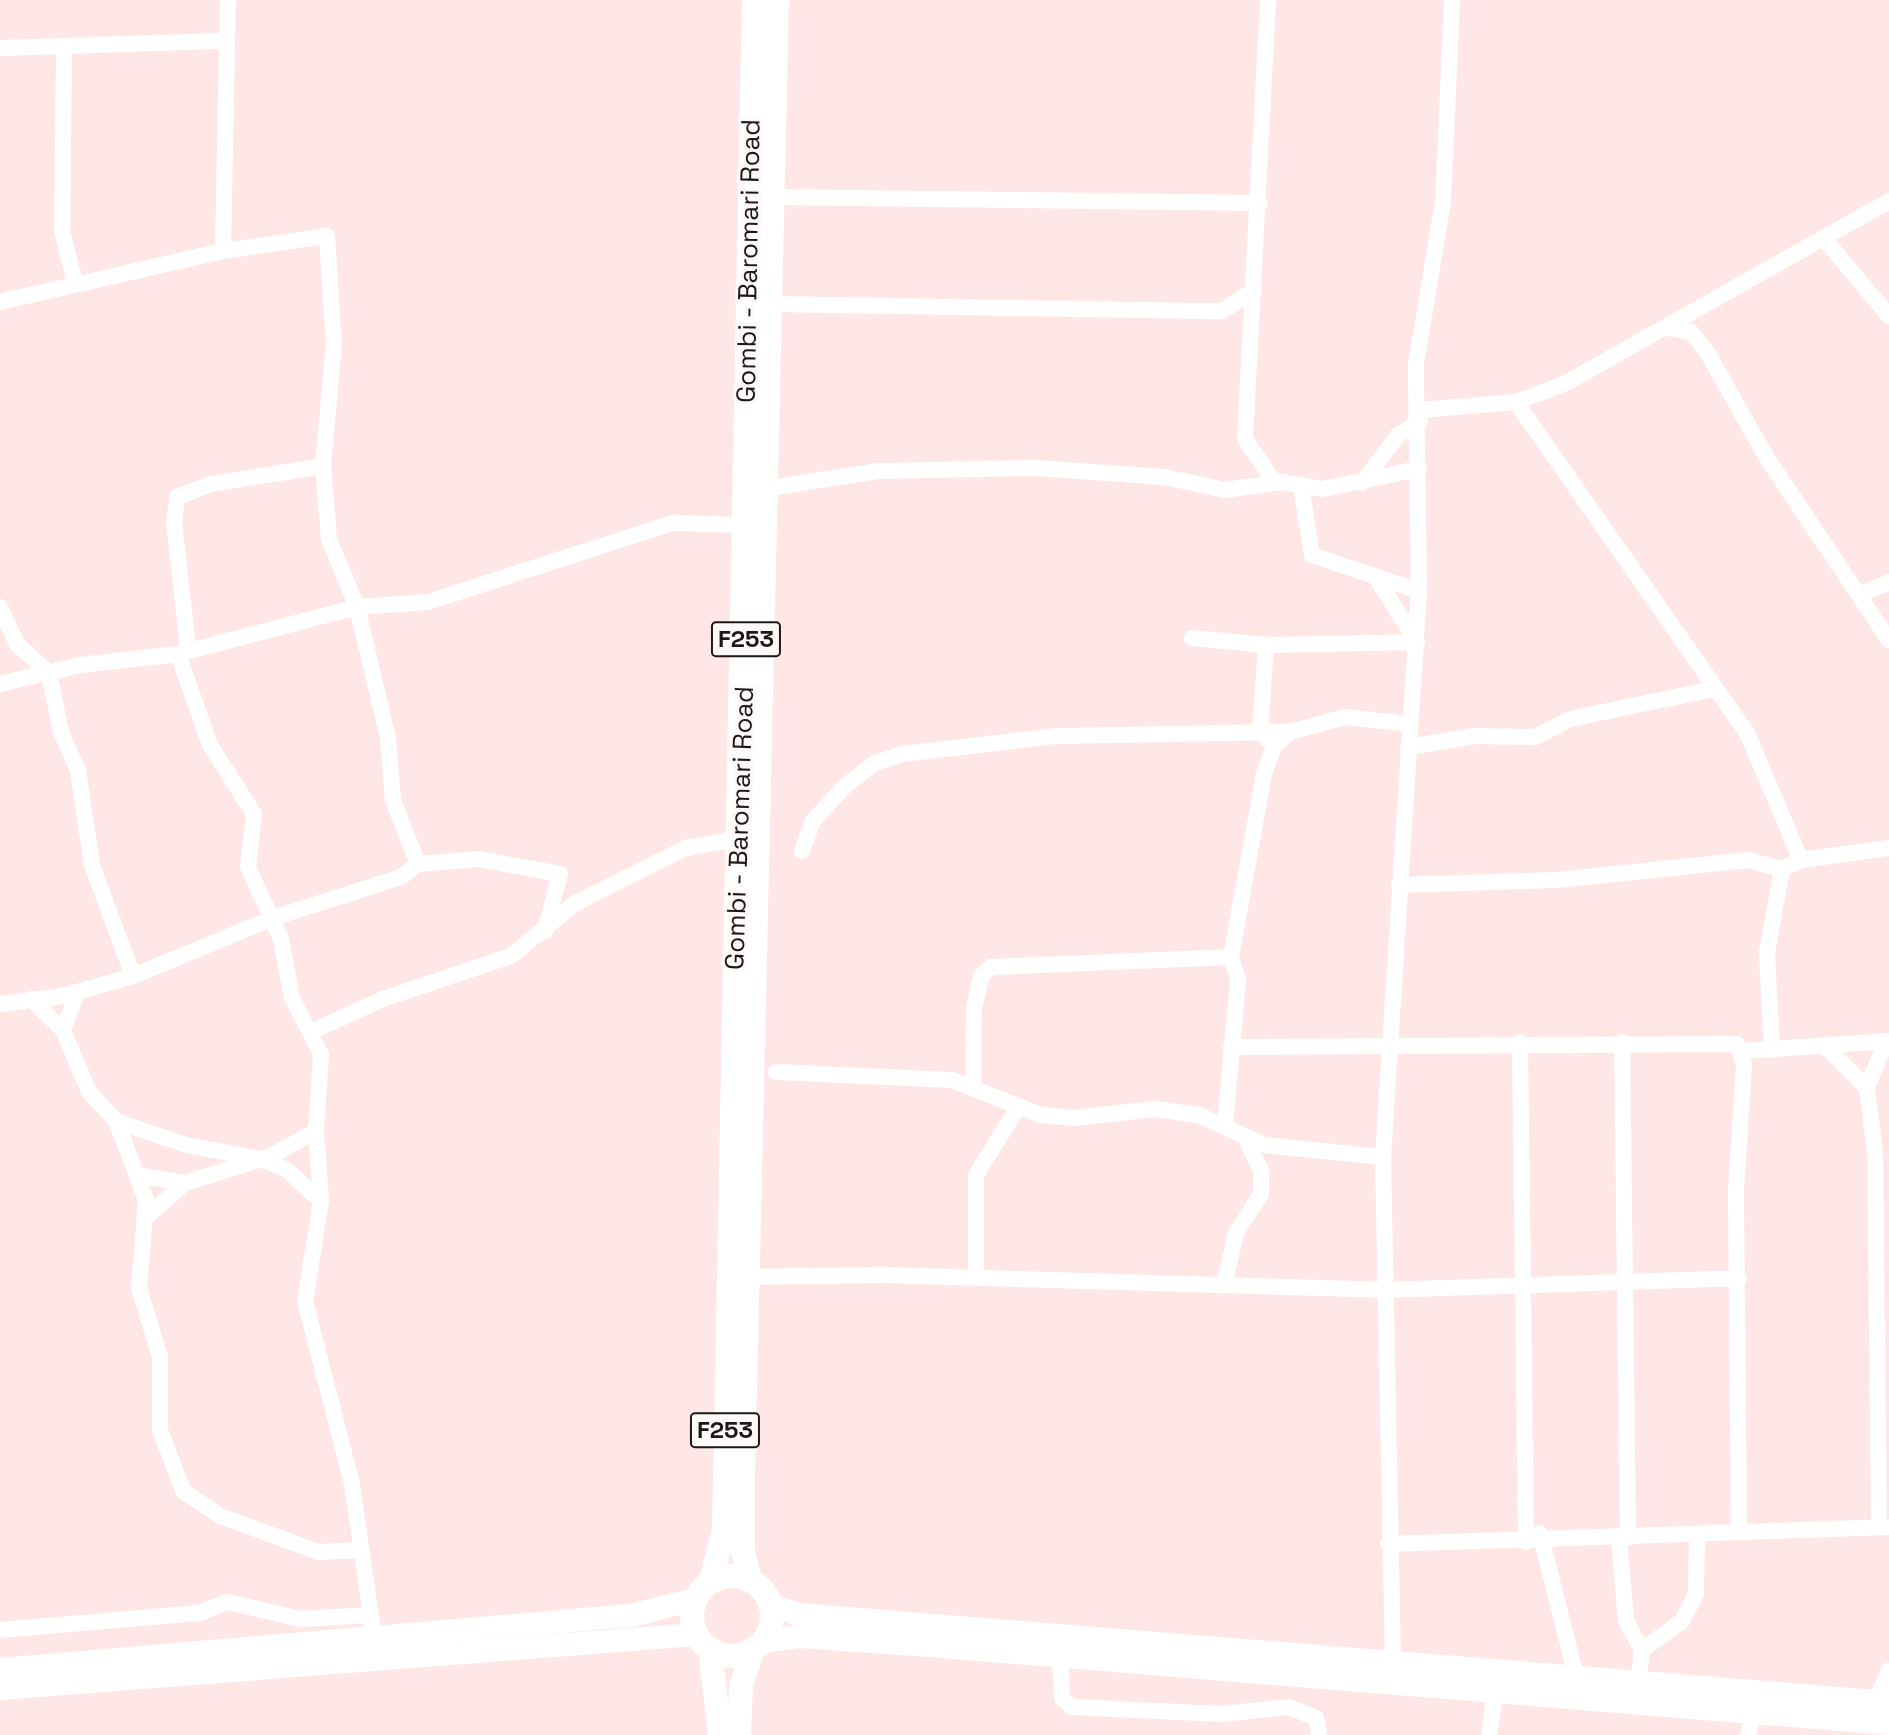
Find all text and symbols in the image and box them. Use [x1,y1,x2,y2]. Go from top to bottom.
street label: Gombi - Baromari Road [731,118,767,404]
road number: F253 [709,618,783,660]
street label: Gombi - Baromari Road [719,685,761,971]
road number: F253 [688,1410,762,1450]

